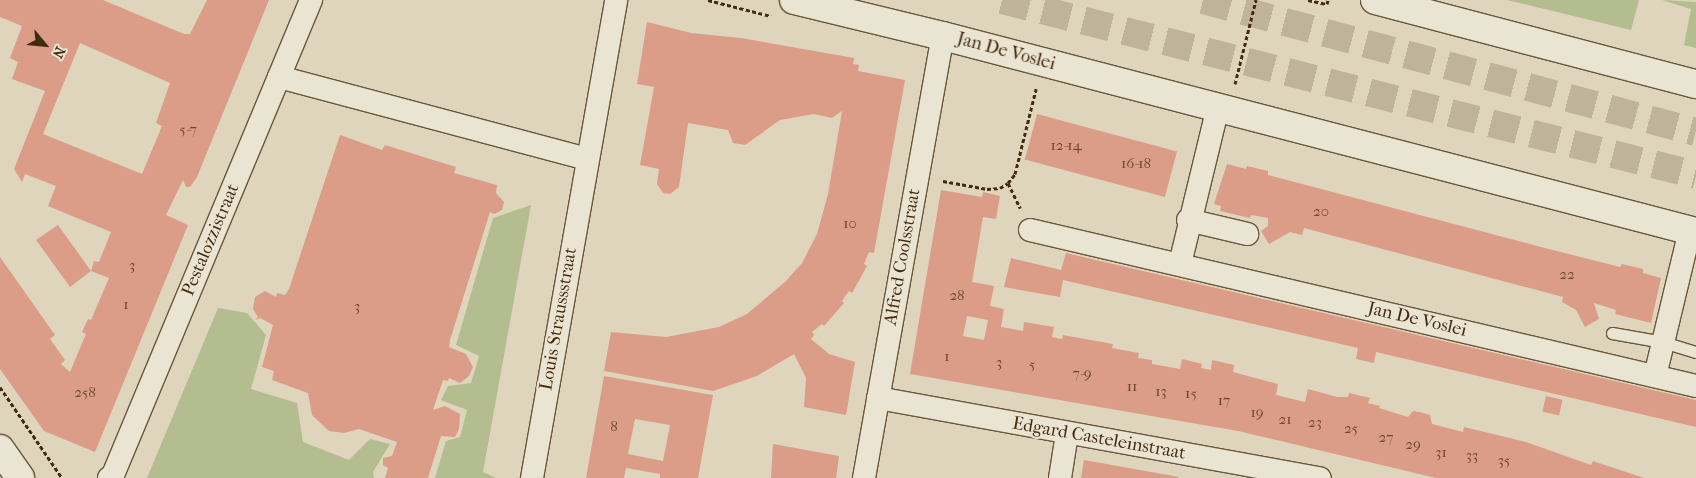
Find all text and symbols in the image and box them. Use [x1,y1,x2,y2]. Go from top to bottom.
north arrow [20,20,70,70]
street label: Jan De Voslei [954,29,1058,75]
text: N [49,44,69,61]
house number: 5-7 [179,121,197,139]
house number: 12-14 [1050,137,1082,155]
house number: 16-18 [1121,155,1151,173]
street label: Pestalozzistraat [178,181,244,299]
street label: Alfred Coolsstraat [880,187,926,327]
house number: 20 [1313,203,1329,221]
house number: 10 [843,215,857,233]
street label: Louis Straussstraat [536,246,582,392]
house number: 3 [129,257,135,275]
house number: 22 [1559,266,1575,284]
house number: 28 [949,287,965,305]
house number: 1 [123,296,129,314]
house number: 3 [354,298,360,316]
street label: Jan De Voslei [1365,298,1469,342]
house number: 1 [944,348,950,366]
house number: 3 [996,354,1002,372]
house number: 5 [1029,356,1035,374]
house number: 7-9 [1073,365,1091,383]
house number: 11 [1127,378,1137,396]
house number: 13 [1155,383,1167,401]
house number: 258 [74,384,96,402]
house number: 15 [1185,385,1197,403]
house number: 17 [1218,392,1230,410]
house number: 19 [1250,404,1264,422]
house number: 21 [1278,411,1292,429]
street label: Edgard Casteleinstraat [1011,413,1187,465]
house number: 23 [1308,414,1322,432]
house number: 8 [610,418,618,436]
house number: 25 [1344,420,1358,438]
house number: 27 [1379,429,1393,447]
house number: 29 [1405,436,1421,454]
house number: 31 [1435,444,1447,462]
house number: 33 [1466,447,1478,465]
house number: 35 [1498,452,1510,470]

